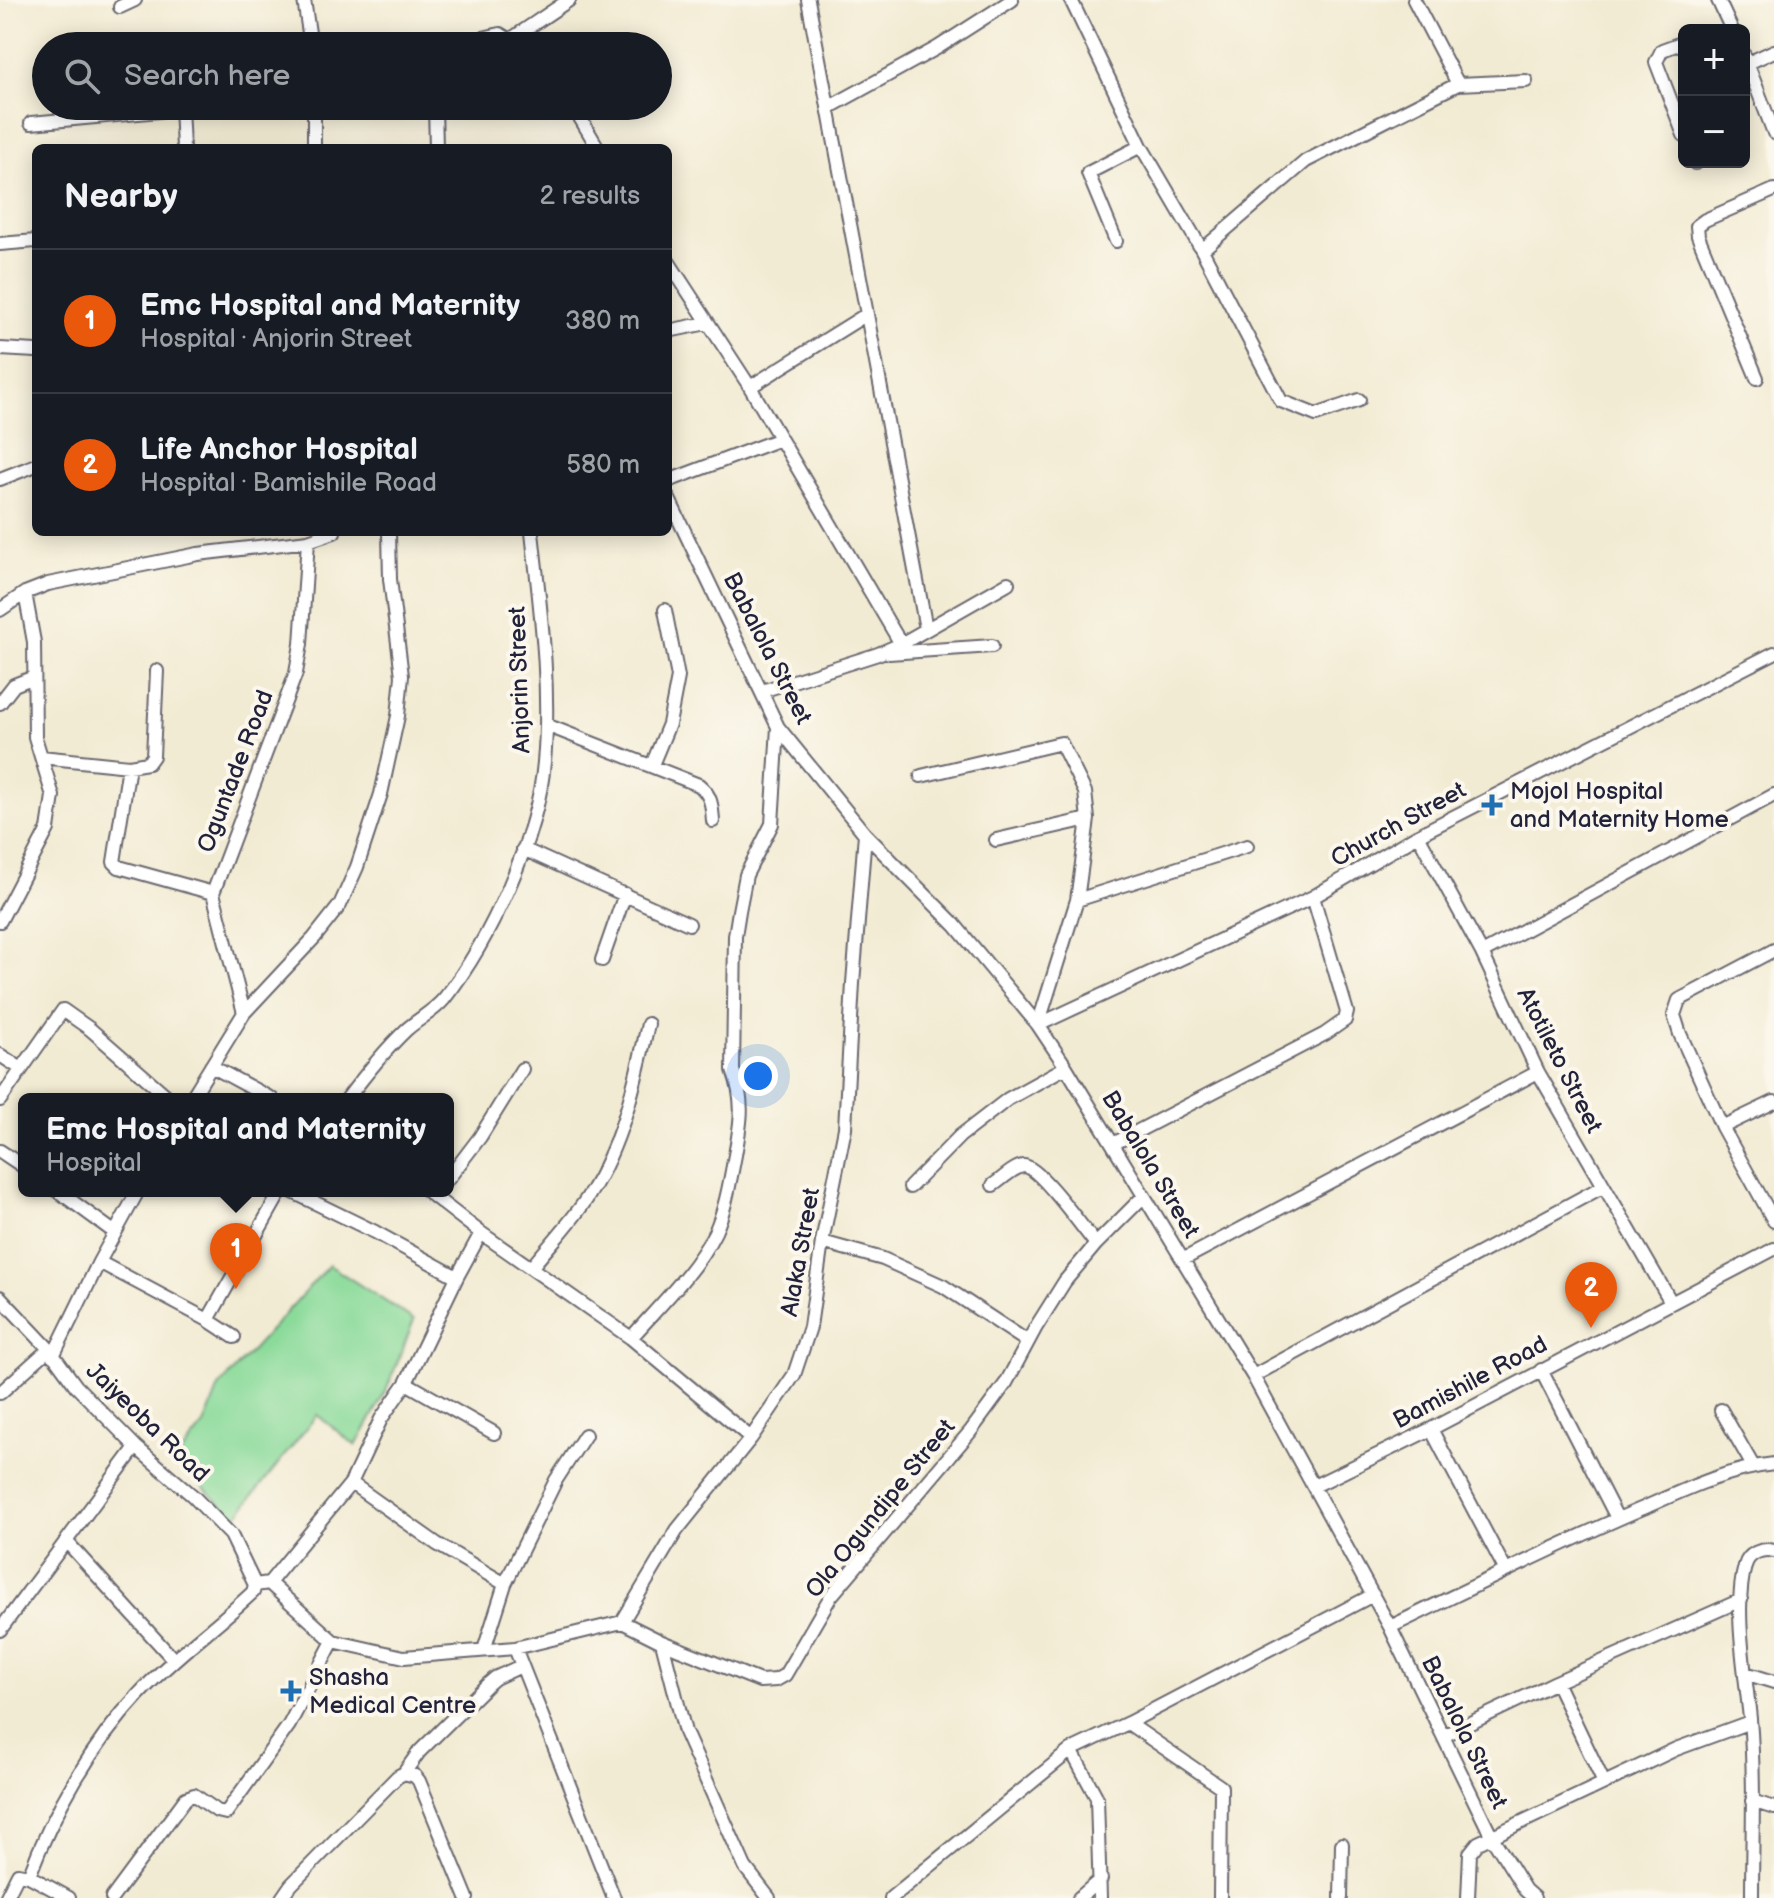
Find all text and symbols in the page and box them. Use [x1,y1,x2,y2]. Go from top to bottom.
map controls [1678,24,1750,168]
button: + [1678,24,1750,96]
search box [32,32,672,120]
icon: search [60,54,104,98]
text: Search here [124,58,290,94]
button: − [1678,96,1750,168]
text: Nearby [64,176,178,217]
text: 2 results [540,181,640,212]
text: Emc Hospital and Maternity [140,288,520,324]
text: 1 [85,306,95,337]
text: 380 m [565,306,640,337]
text: Hospital · Anjorin Street [140,324,412,355]
text: Life Anchor Hospital [140,432,418,468]
text: 2 [82,450,98,481]
text: 580 m [566,450,640,481]
text: Hospital · Bamishile Road [140,468,437,499]
street label: Babalola Street [717,567,819,730]
street label: Anjorin Street [502,605,537,754]
street label: Oguntade Road [191,686,280,856]
street label: Church Street [1326,775,1471,873]
place label: Mojol Hospital and Maternity Home [1510,777,1729,834]
marker: Mojol Hospital and Maternity Home [1481,794,1503,816]
street label: Atotileto Street [1510,983,1609,1138]
your location [738,1056,778,1096]
street label: Babalola Street [1095,1085,1206,1244]
popup [18,1093,454,1197]
text: Emc Hospital and Maternity [46,1112,426,1148]
text: Hospital [46,1148,142,1179]
street label: Alaka Street [775,1185,826,1319]
pin: 1 [210,1223,262,1289]
pin: 2 [1565,1262,1617,1328]
street label: Bamishile Road [1388,1330,1552,1435]
street label: Jaiyeoba Road [80,1356,215,1488]
street label: Ola Ogundipe Street [799,1413,962,1604]
street label: Babalola Street [1415,1651,1514,1814]
place label: Shasha Medical Centre [309,1663,476,1720]
marker: Shasha Medical Centre [280,1680,302,1702]

